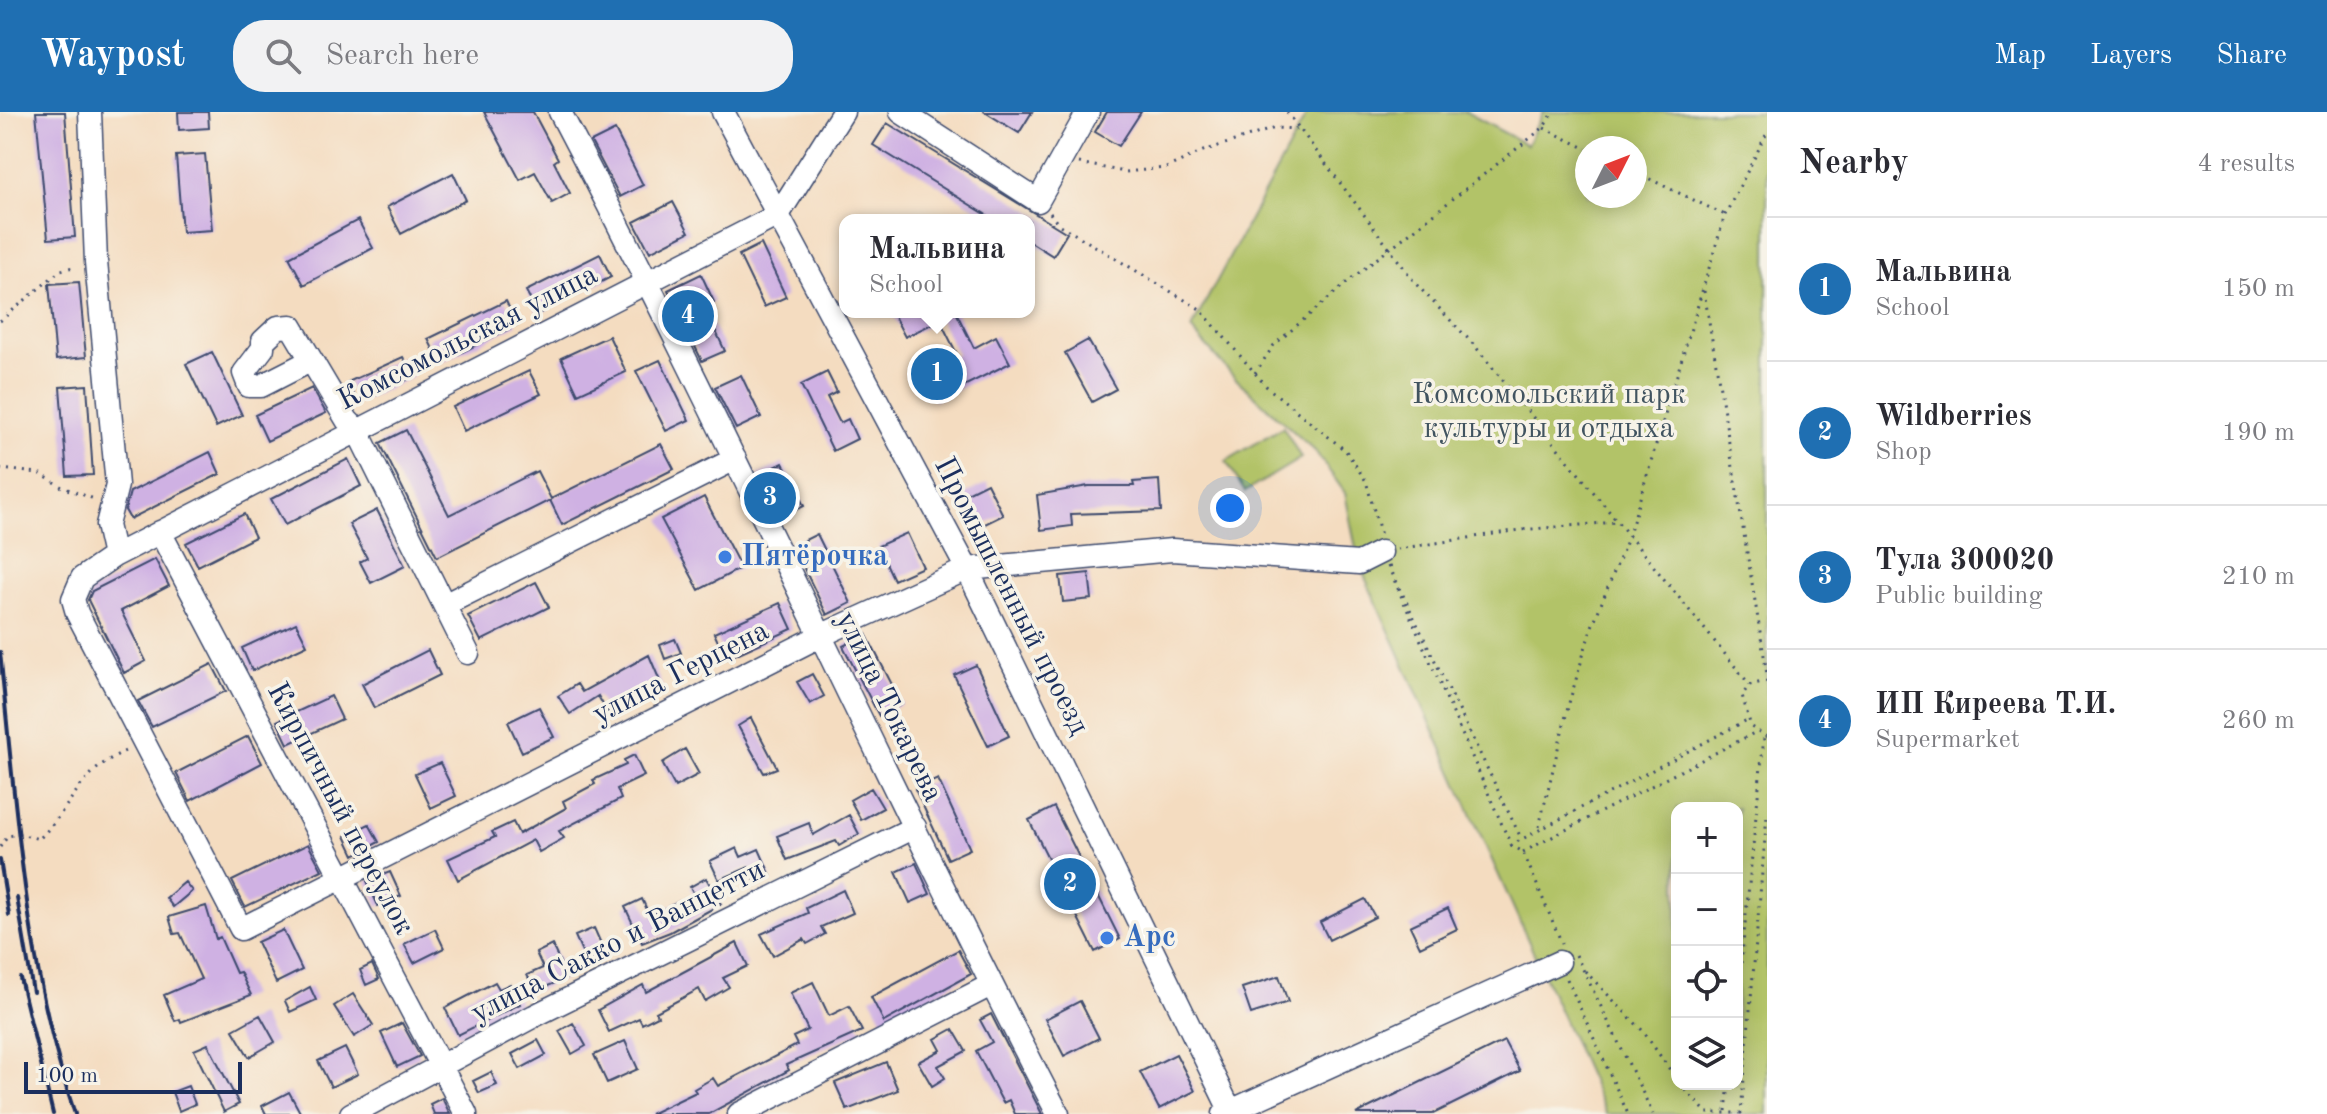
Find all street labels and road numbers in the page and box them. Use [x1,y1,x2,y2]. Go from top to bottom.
street label: Комсомольская улица [333,259,603,416]
street label: Промышленный проезд [928,452,1094,740]
street label: улица Токарева [830,607,948,807]
street label: улица Герцена [588,616,774,730]
street label: Кирпичный переулок [261,678,419,940]
street label: улица Сакко и Ванцетти [467,855,769,1029]

